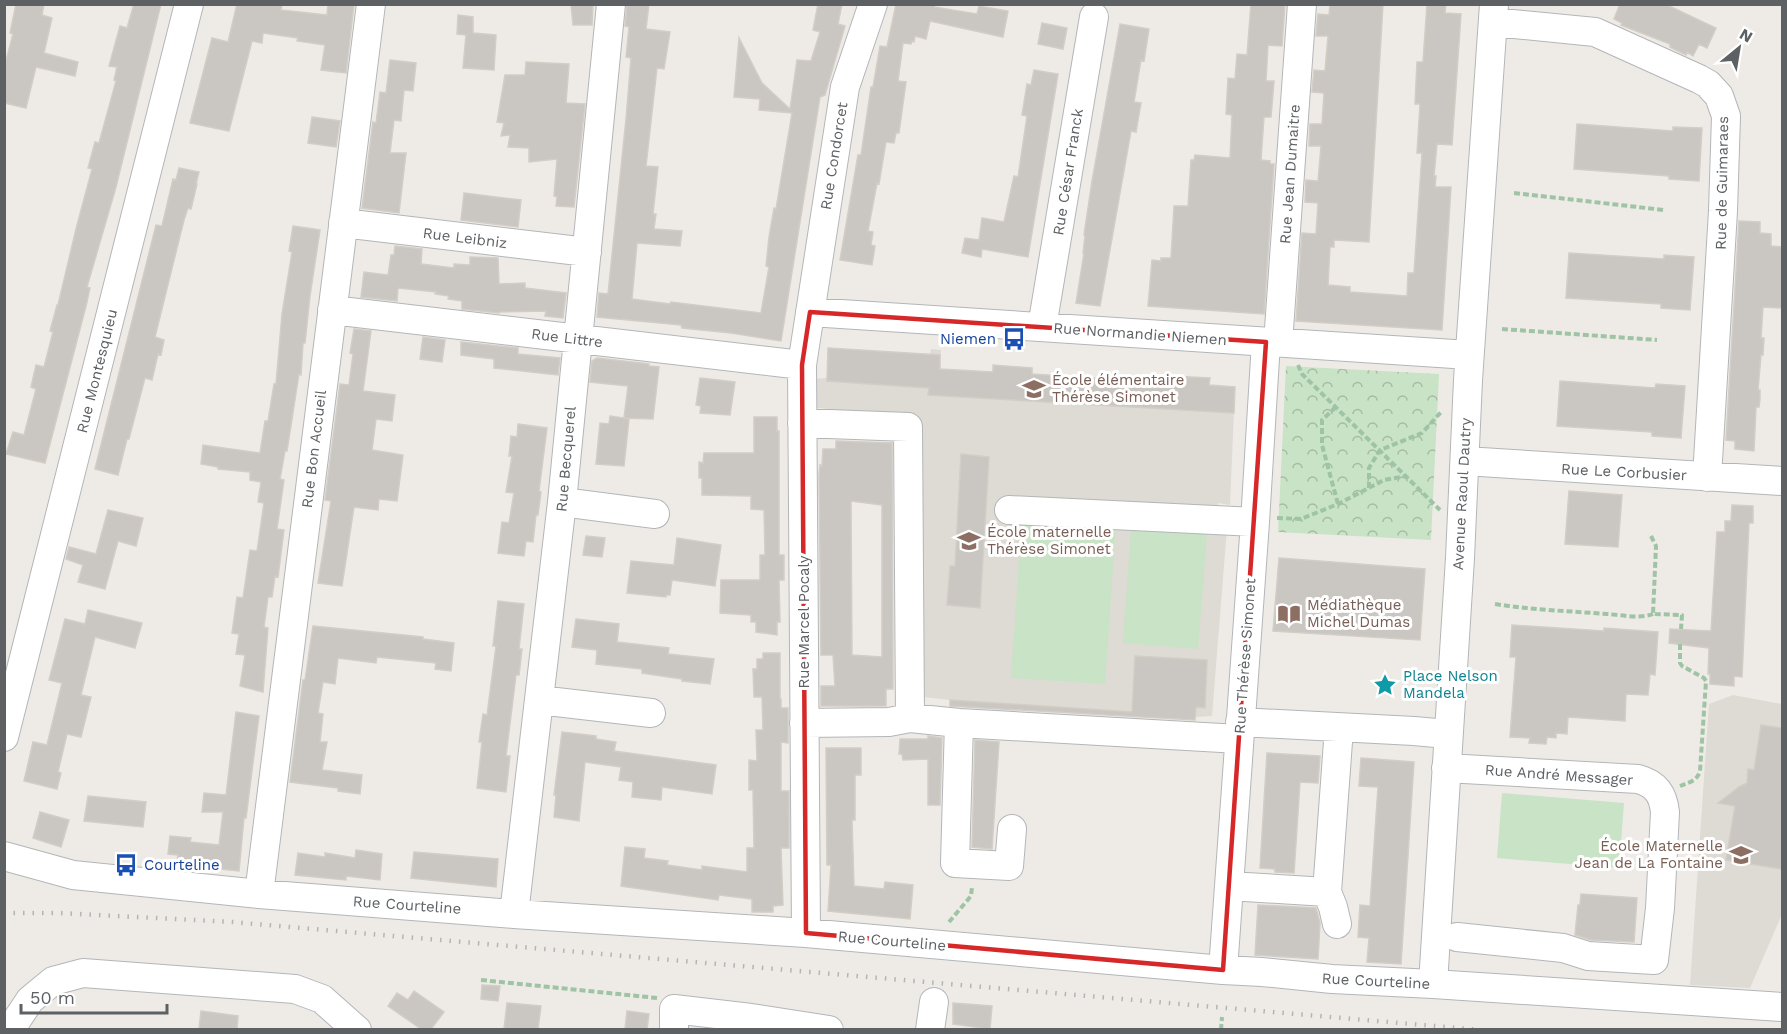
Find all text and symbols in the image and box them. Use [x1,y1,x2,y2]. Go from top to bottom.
north arrow [1709,18,1769,78]
text: N [1736,24,1756,47]
street label: Rue Condorcet [817,100,852,211]
street label: Rue Jean Dumaitre [1276,104,1304,244]
street label: Rue César Franck [1049,107,1087,237]
street label: Rue de Guimaraes [1712,116,1732,250]
street label: Rue Leibniz [422,224,508,252]
street label: Rue Montesquieu [73,307,121,435]
street label: Rue Normandie Niemen [1053,319,1227,349]
street label: Rue Littre [530,325,604,351]
bus stop icon: Niemen [1001,326,1027,352]
place label: Niemen [940,330,996,348]
place label: École élémentaire Thérèse Simonet [1052,371,1184,406]
school or university icon: École élémentaire Thérèse Simonet [1021,376,1047,402]
street label: Rue Bon Accueil [298,389,330,509]
street label: Rue Becquerel [552,405,580,513]
street label: Avenue Raoul Dautry [1449,417,1475,571]
street label: Rue Le Corbusier [1561,460,1687,484]
place label: École maternelle Thérèse Simonet [987,523,1111,558]
school or university icon: École maternelle Thérèse Simonet [956,528,982,554]
street label: Rue Marcel Pocaly [795,555,813,689]
street label: Rue Thérèse Simonet [1231,577,1259,735]
place label: Médiathèque Michel Dumas [1307,596,1410,631]
library icon: Médiathèque Michel Dumas [1276,601,1302,627]
place label: Place Nelson Mandela [1403,667,1498,702]
place icon: Place Nelson Mandela [1372,672,1398,698]
street label: Rue André Messager [1484,761,1634,789]
place label: École Maternelle Jean de La Fontaine [1574,837,1723,872]
school or university icon: École Maternelle Jean de La Fontaine [1728,842,1754,868]
bus stop icon: Courteline [113,852,139,878]
place label: Courteline [144,856,220,874]
street label: Rue Courteline [352,892,462,918]
street label: Rue Courteline [837,927,947,955]
street label: Rue Courteline [1321,969,1431,993]
scale bar [21,977,166,1015]
text: 50 m [30,987,75,1008]

